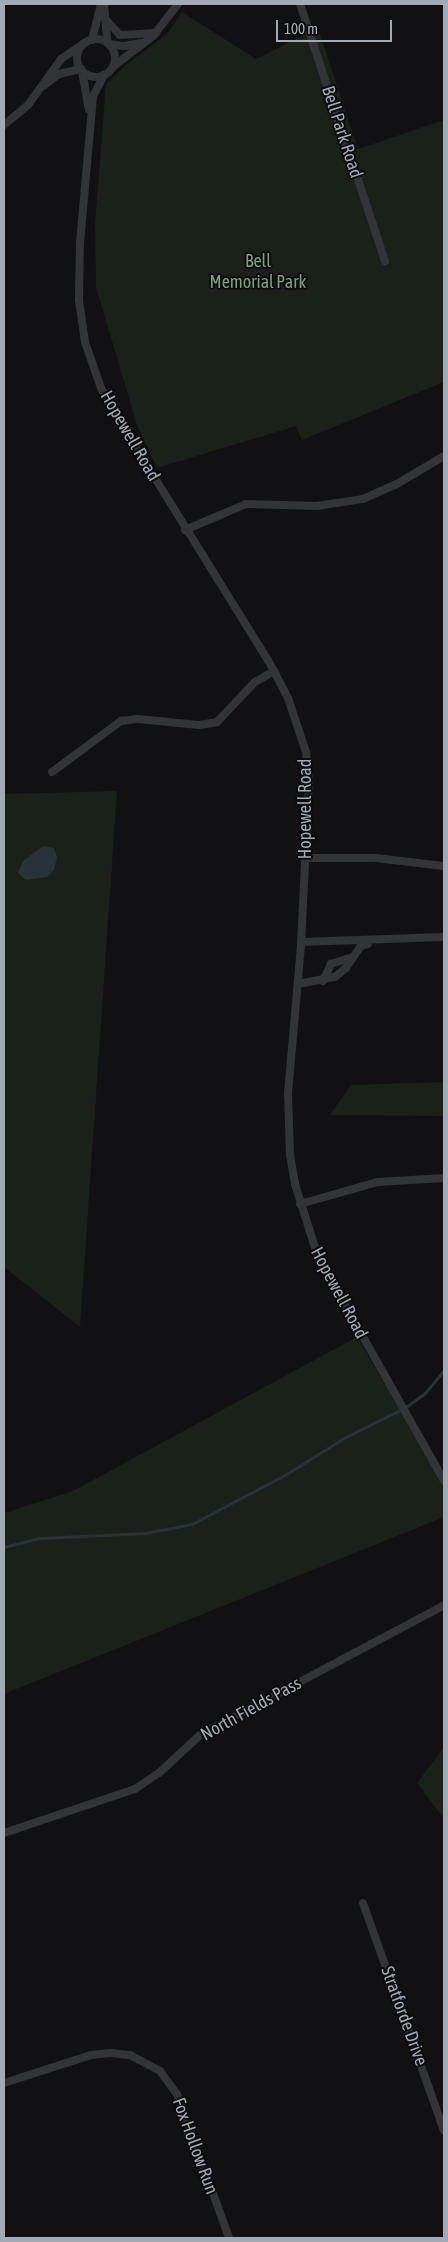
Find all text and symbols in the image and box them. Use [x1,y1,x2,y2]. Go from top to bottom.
scale bar [278,10,394,42]
text: 100 m [284,20,318,37]
street label: Bell Park Road [317,83,367,181]
park label: Bell Memorial Park [210,251,306,294]
street label: Hopewell Road [96,387,164,485]
street label: Hopewell Road [294,759,316,859]
street label: Hopewell Road [306,1244,372,1342]
street label: North Fields Pass [197,1672,305,1746]
street label: Stratforde Drive [376,1963,432,2069]
street label: Fox Hollow Run [168,2095,222,2197]

